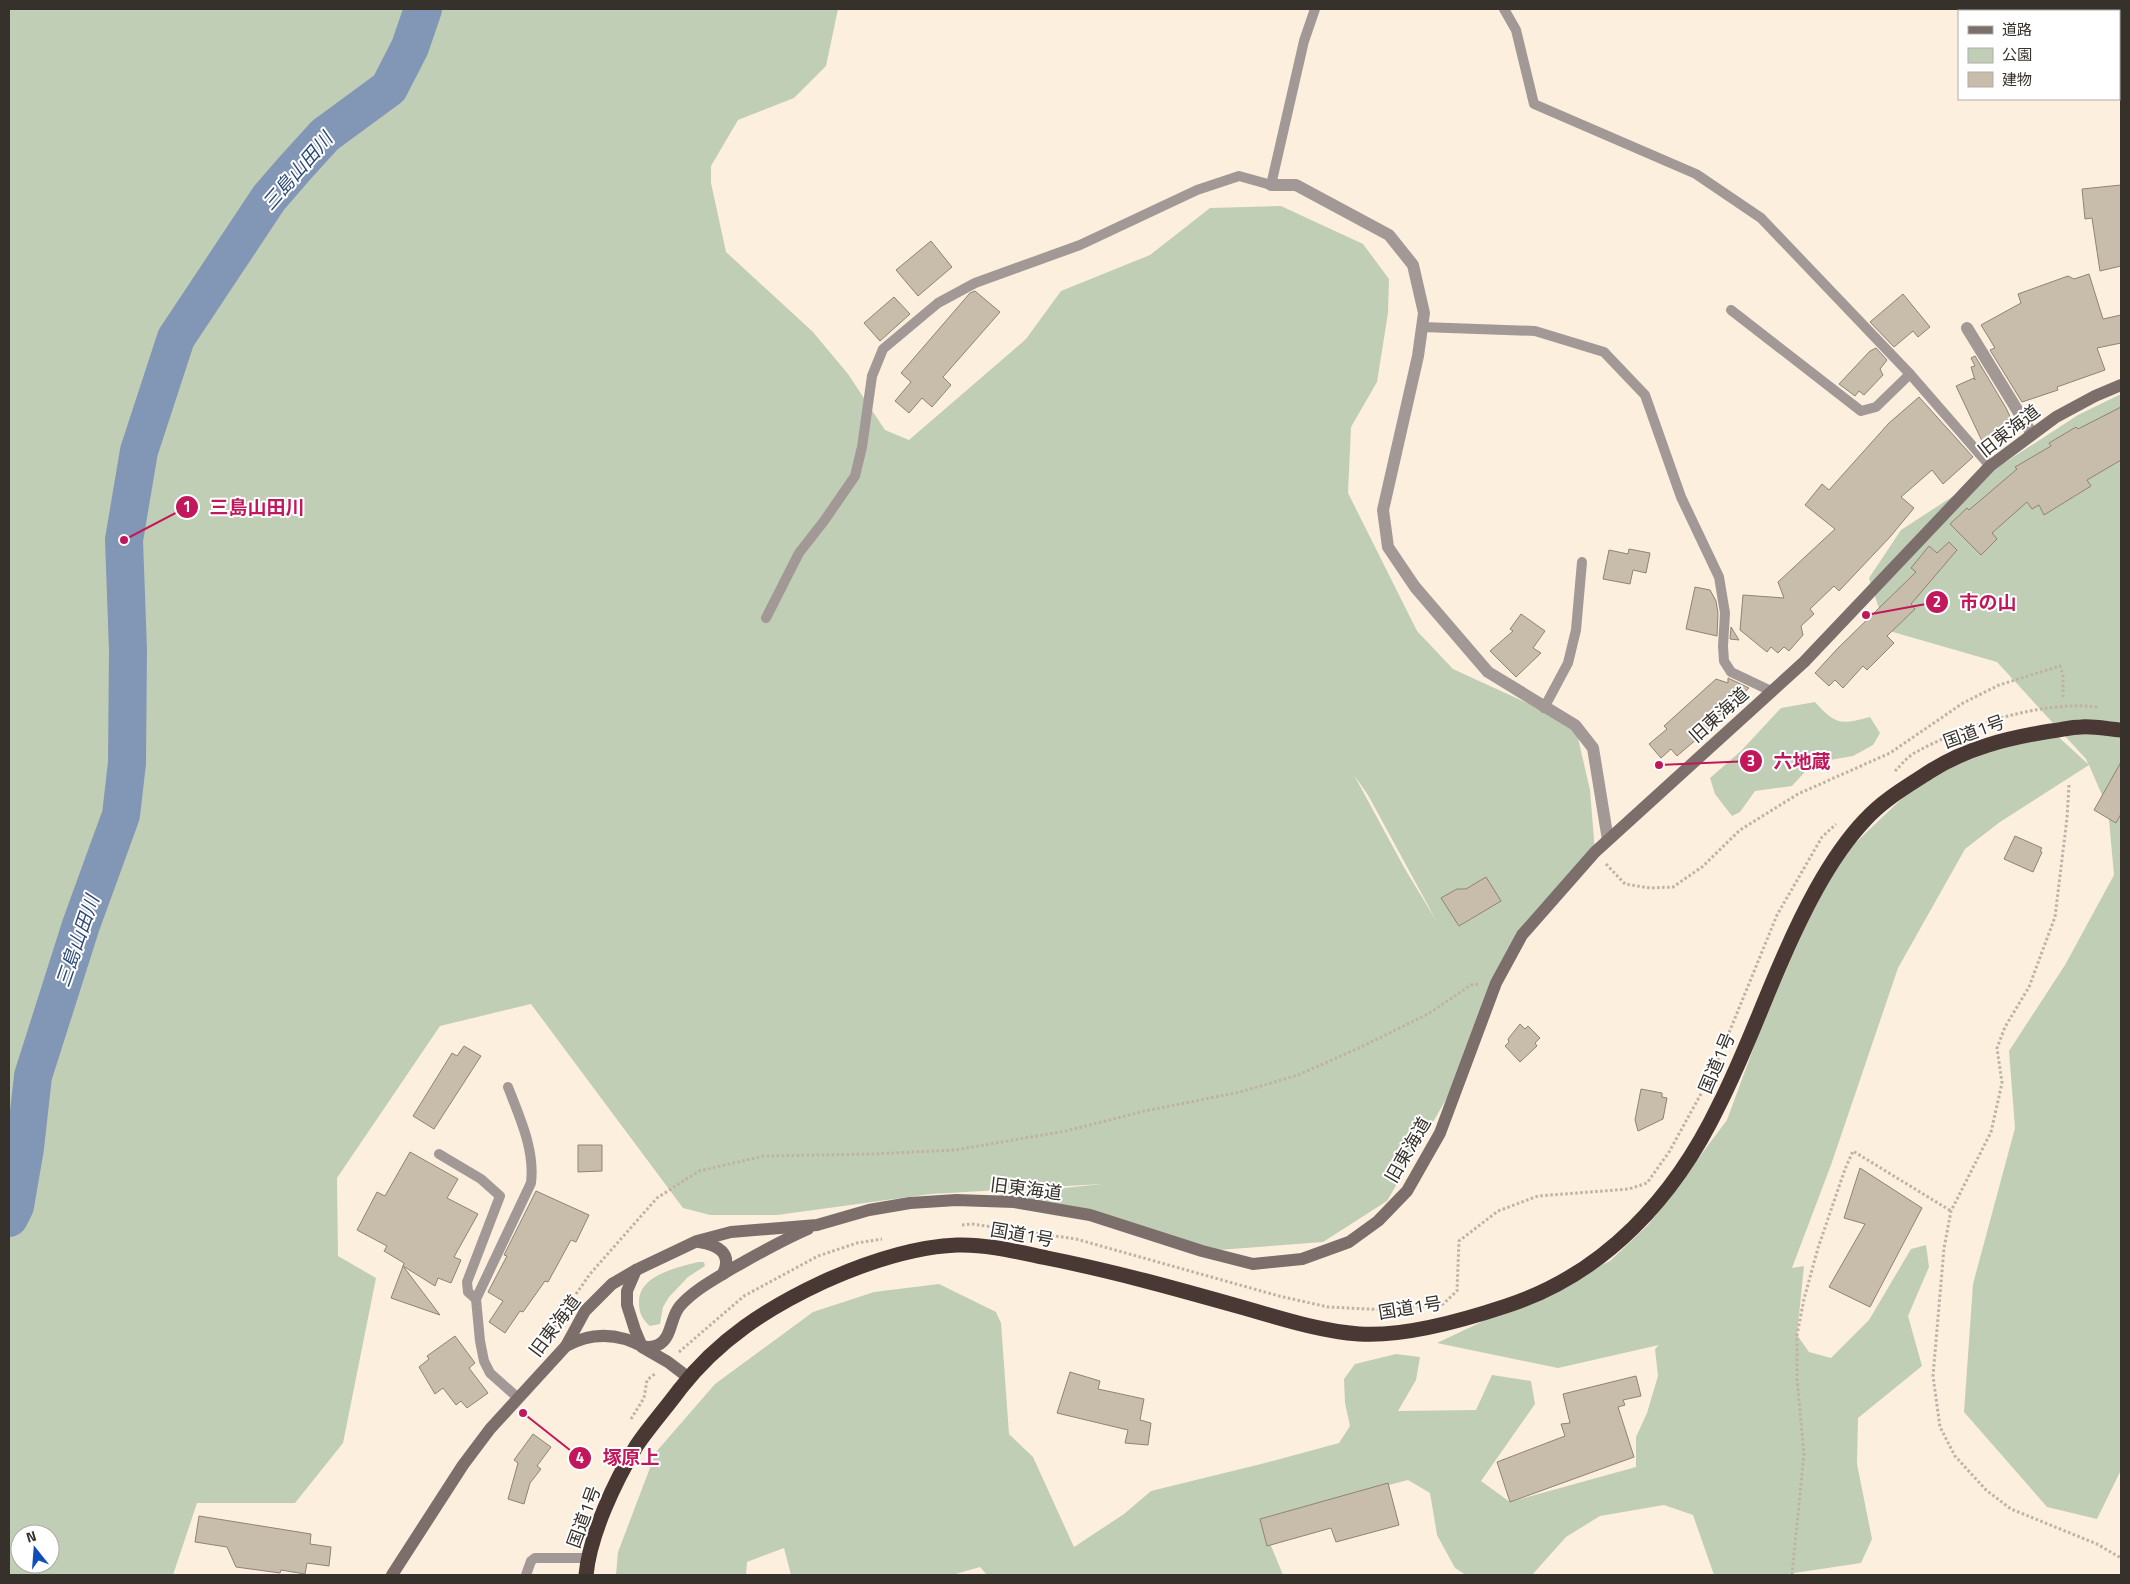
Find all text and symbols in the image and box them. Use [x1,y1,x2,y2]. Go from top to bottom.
legend [1958,10,2120,100]
text: 道路 [2002,18,2032,41]
text: 公園 [2002,43,2032,66]
text: 建物 [2002,68,2032,91]
water label: 三島山田川 [255,124,340,216]
street label: 旧東海道 [1972,398,2045,463]
callout: 三島山田川 [175,490,315,524]
text: 三島山田川 [209,492,305,521]
text: 1 [183,495,191,518]
callout: 市の山 [1925,585,2027,619]
text: 市の山 [1959,587,2017,616]
text: 2 [1933,590,1941,613]
street label: 旧東海道 [1683,681,1754,749]
street label: 国道1号 [1939,708,2009,755]
callout: 六地蔵 [1739,744,1841,778]
text: 六地蔵 [1773,746,1831,775]
text: 3 [1747,749,1755,772]
water label: 三島山田川 [47,889,106,990]
street label: 国道1号 [1692,1028,1741,1098]
street label: 旧東海道 [1378,1112,1437,1188]
street label: 旧東海道 [989,1171,1063,1206]
street label: 国道1号 [988,1216,1056,1253]
street label: 旧東海道 [522,1289,587,1363]
street label: 国道1号 [1376,1289,1444,1326]
callout: 塚原上 [567,1441,669,1475]
text: 塚原上 [602,1442,660,1471]
text: 4 [576,1446,584,1469]
street label: 国道1号 [560,1482,607,1552]
north arrow [10,1524,60,1574]
text: N [23,1525,39,1548]

